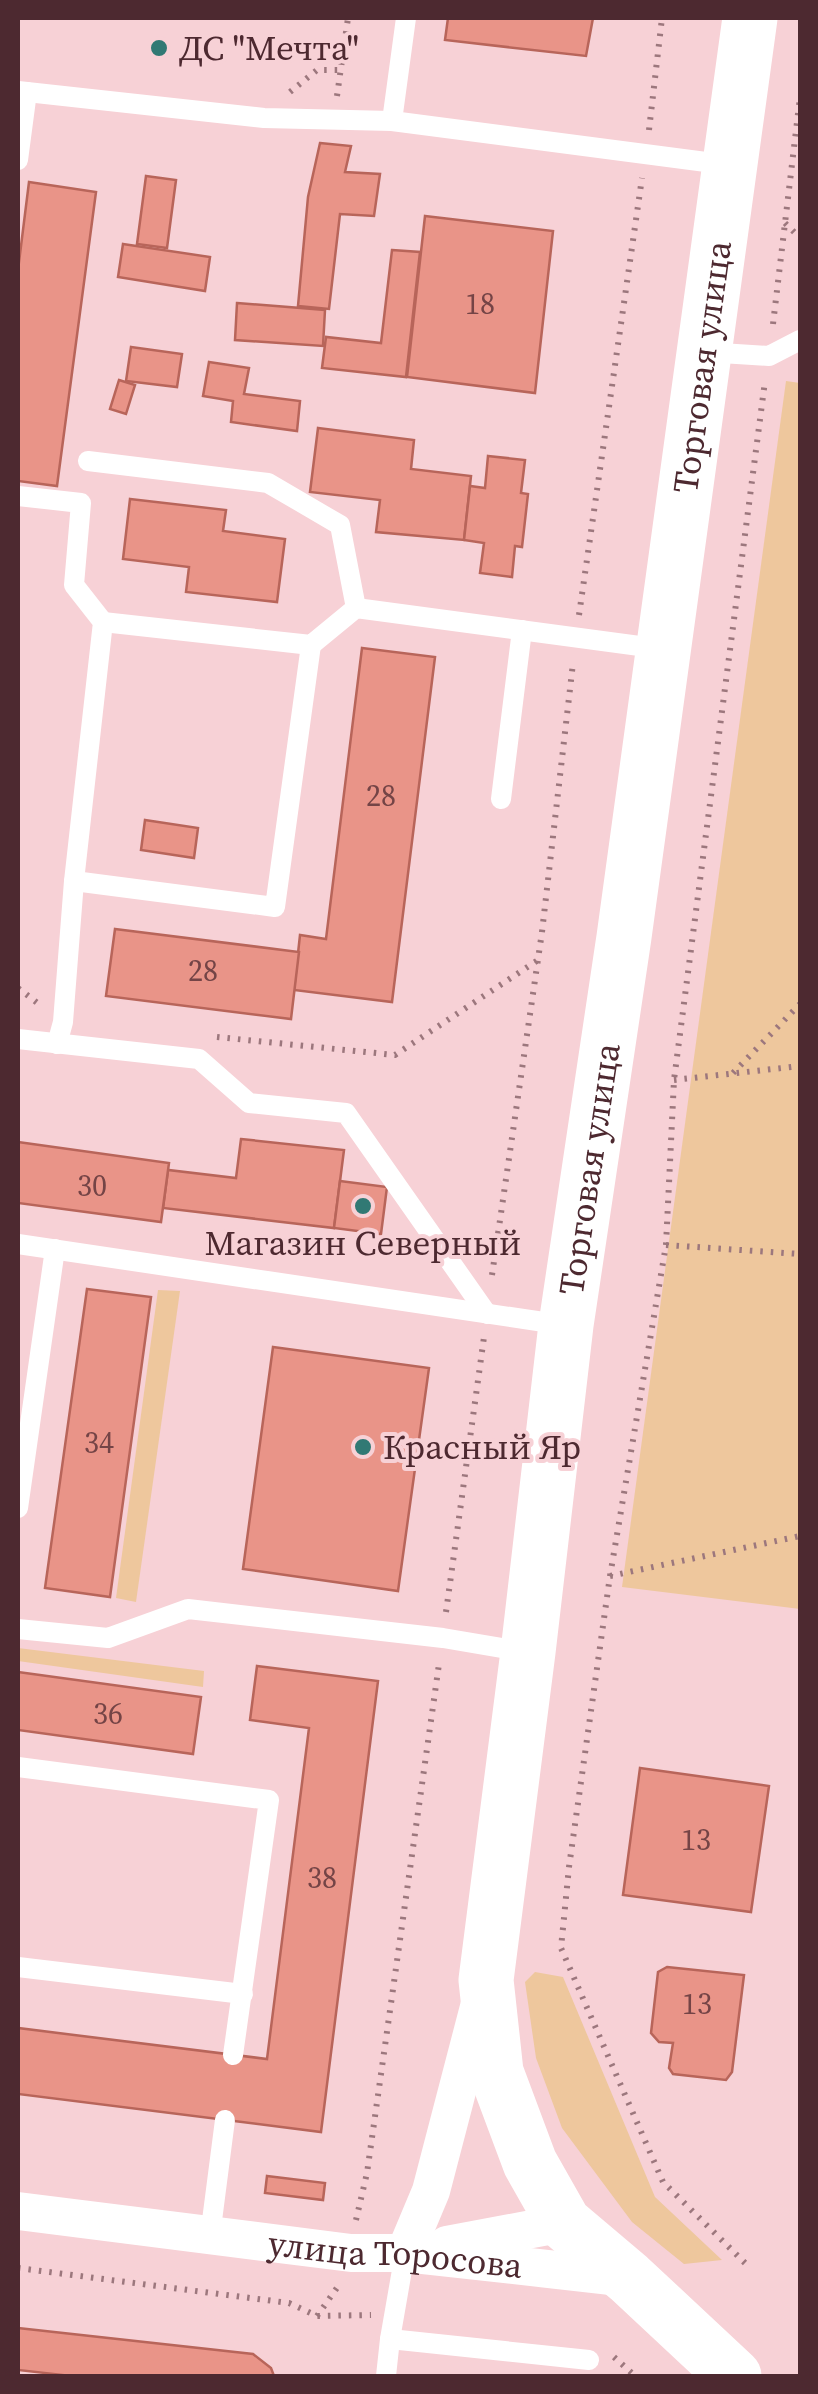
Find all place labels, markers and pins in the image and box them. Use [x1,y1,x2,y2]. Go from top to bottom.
place label: ДС "Мечта" [179,24,359,72]
marker: ДС "Мечта" [148,37,170,59]
marker: Магазин Северный [352,1195,374,1217]
place label: Магазин Северный [205,1219,521,1267]
place label: Красный Яр [383,1423,581,1471]
marker: Красный Яр [352,1436,374,1458]

